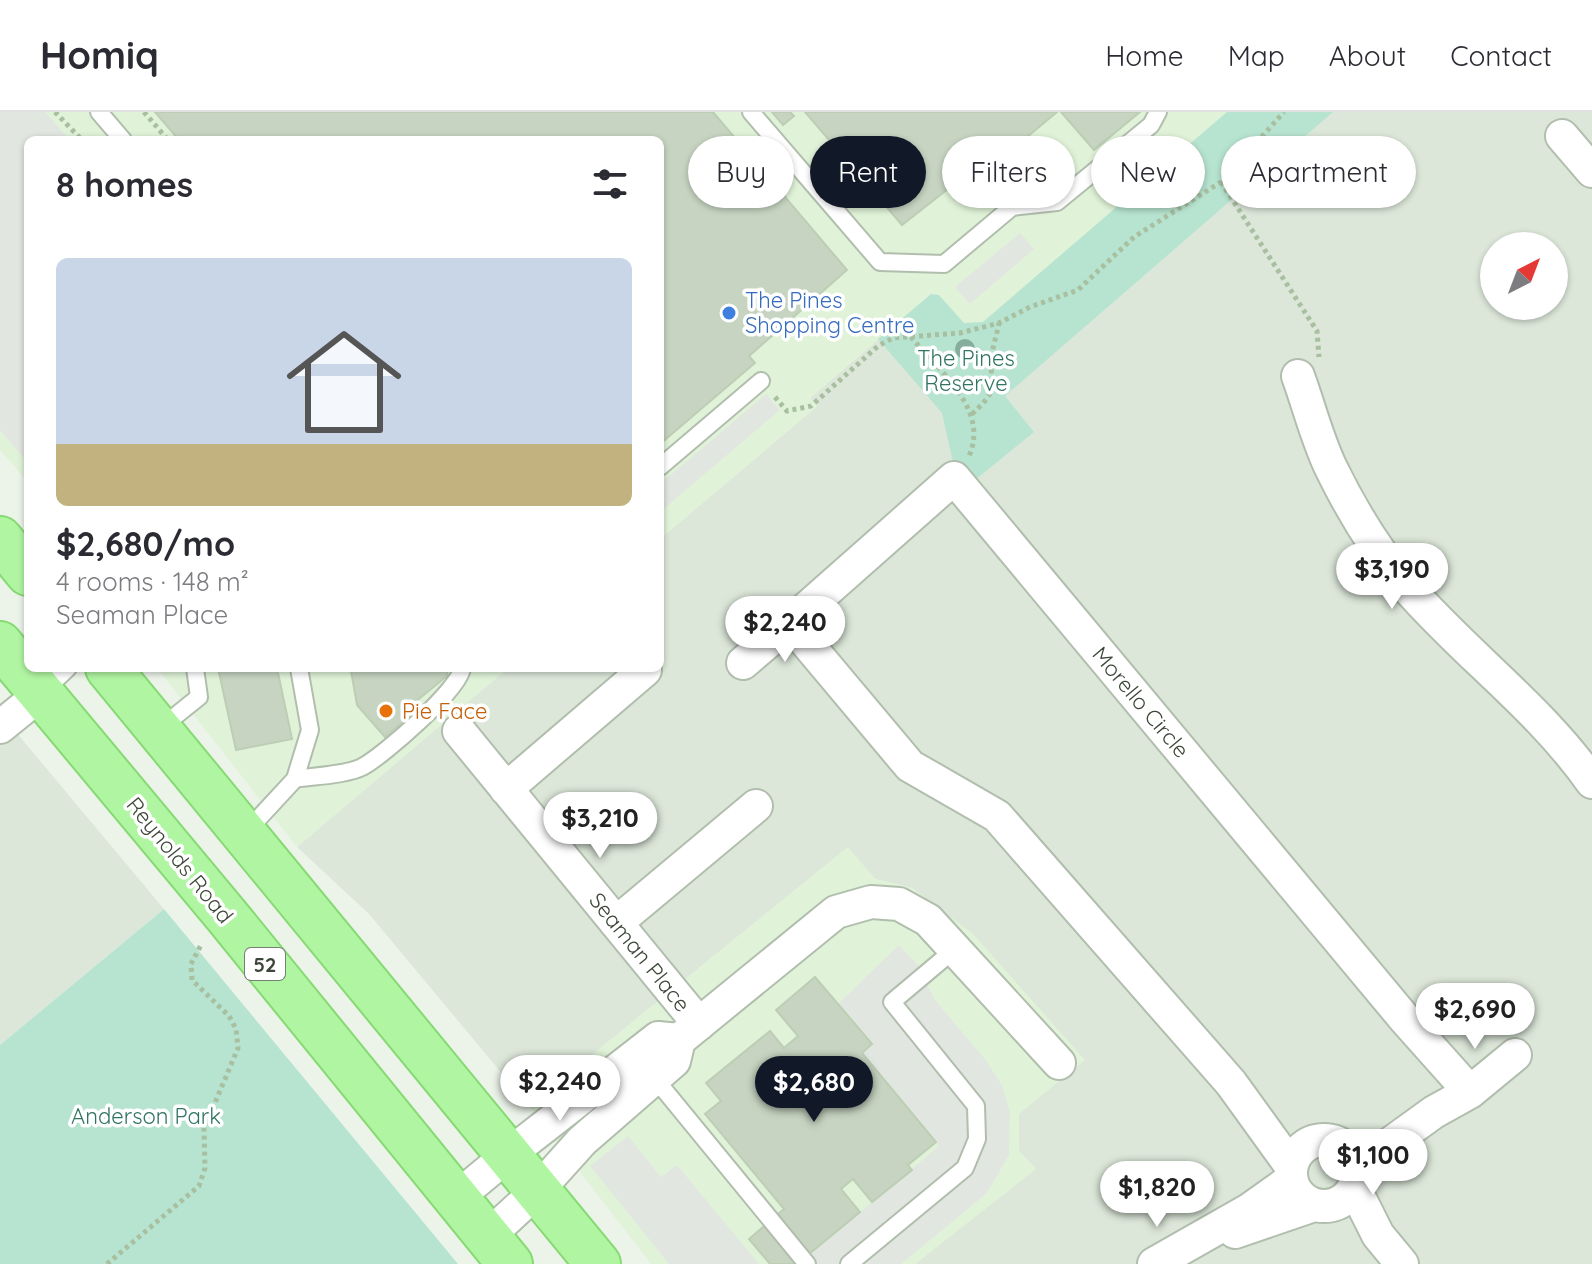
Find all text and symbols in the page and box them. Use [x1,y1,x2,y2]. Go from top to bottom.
text: Homiq [40,31,159,79]
text: Home [1105,38,1184,73]
text: Map [1228,38,1285,73]
text: About [1329,38,1406,73]
text: Contact [1450,38,1552,73]
chip: Buy [688,136,794,208]
chip: Rent [810,136,926,208]
chip: Filters [942,136,1075,208]
chip: New [1091,136,1205,208]
chip: Apartment [1221,136,1416,208]
icon: filters [588,162,632,206]
text: 8 homes [56,163,193,206]
north arrow [1480,232,1568,320]
map controls [1480,232,1568,320]
place label: The Pines Shopping Centre [745,286,914,339]
marker: The Pines Shopping Centre [720,304,738,322]
icon: home [272,310,416,454]
park label: The Pines Reserve [917,344,1015,397]
text: $2,680/mo [56,522,235,565]
pin: $3,190 [1327,543,1457,611]
text: $3,190 [1354,552,1430,585]
text: 4 rooms · 148 m² [56,565,249,598]
pin: $2,240 [720,596,850,664]
text: Seaman Place [56,598,228,631]
text: $2,240 [743,605,827,638]
street label: Morello Circle [1086,641,1196,763]
place label: Pie Face [402,697,487,725]
marker: Pie Face [377,702,395,720]
street label: Reynolds Road [120,791,240,929]
pin: $3,210 [535,792,665,860]
text: $3,210 [561,801,639,834]
street label: Seaman Place [583,887,697,1017]
road number: 52 [245,948,285,980]
pin: $2,690 [1410,983,1540,1051]
text: $2,690 [1434,992,1516,1025]
pin: $2,240 [495,1055,625,1123]
pin: $2,680 [749,1056,879,1124]
text: $2,240 [518,1064,602,1097]
text: $2,680 [773,1065,855,1098]
park label: Anderson Park [71,1102,221,1130]
pin: $1,100 [1308,1129,1438,1197]
text: $1,100 [1336,1138,1410,1171]
pin: $1,820 [1092,1161,1222,1229]
text: $1,820 [1118,1170,1196,1203]

